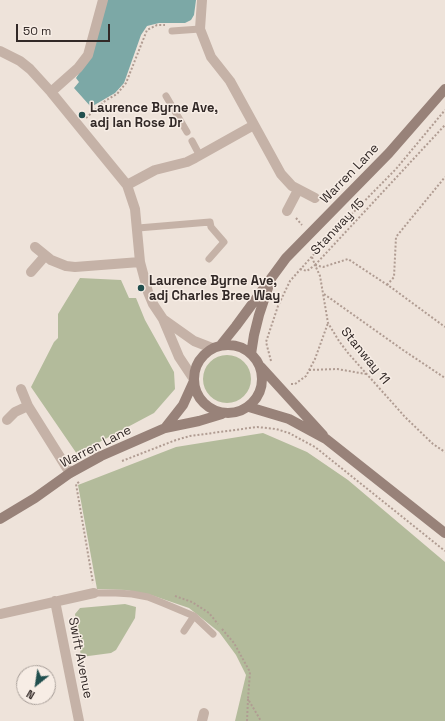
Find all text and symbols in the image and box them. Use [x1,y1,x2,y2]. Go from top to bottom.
scale bar [18,16,112,42]
text: 50 m [23,23,51,39]
place label: Laurence Byrne Ave, adj Ian Rose Dr [90,100,218,131]
marker: Laurence Byrne Ave, adj Ian Rose Dr [77,110,87,120]
street label: Warren Lane [317,141,383,207]
street label: Stanway 15 [308,196,368,258]
place label: Laurence Byrne Ave, adj Charles Bree Way [149,273,280,304]
marker: Laurence Byrne Ave, adj Charles Bree Way [136,283,146,293]
street label: Stanway 11 [337,324,393,388]
street label: Warren Lane [58,422,134,472]
street label: Swift Avenue [64,616,96,700]
north arrow [16,665,56,705]
text: N [24,687,37,702]

